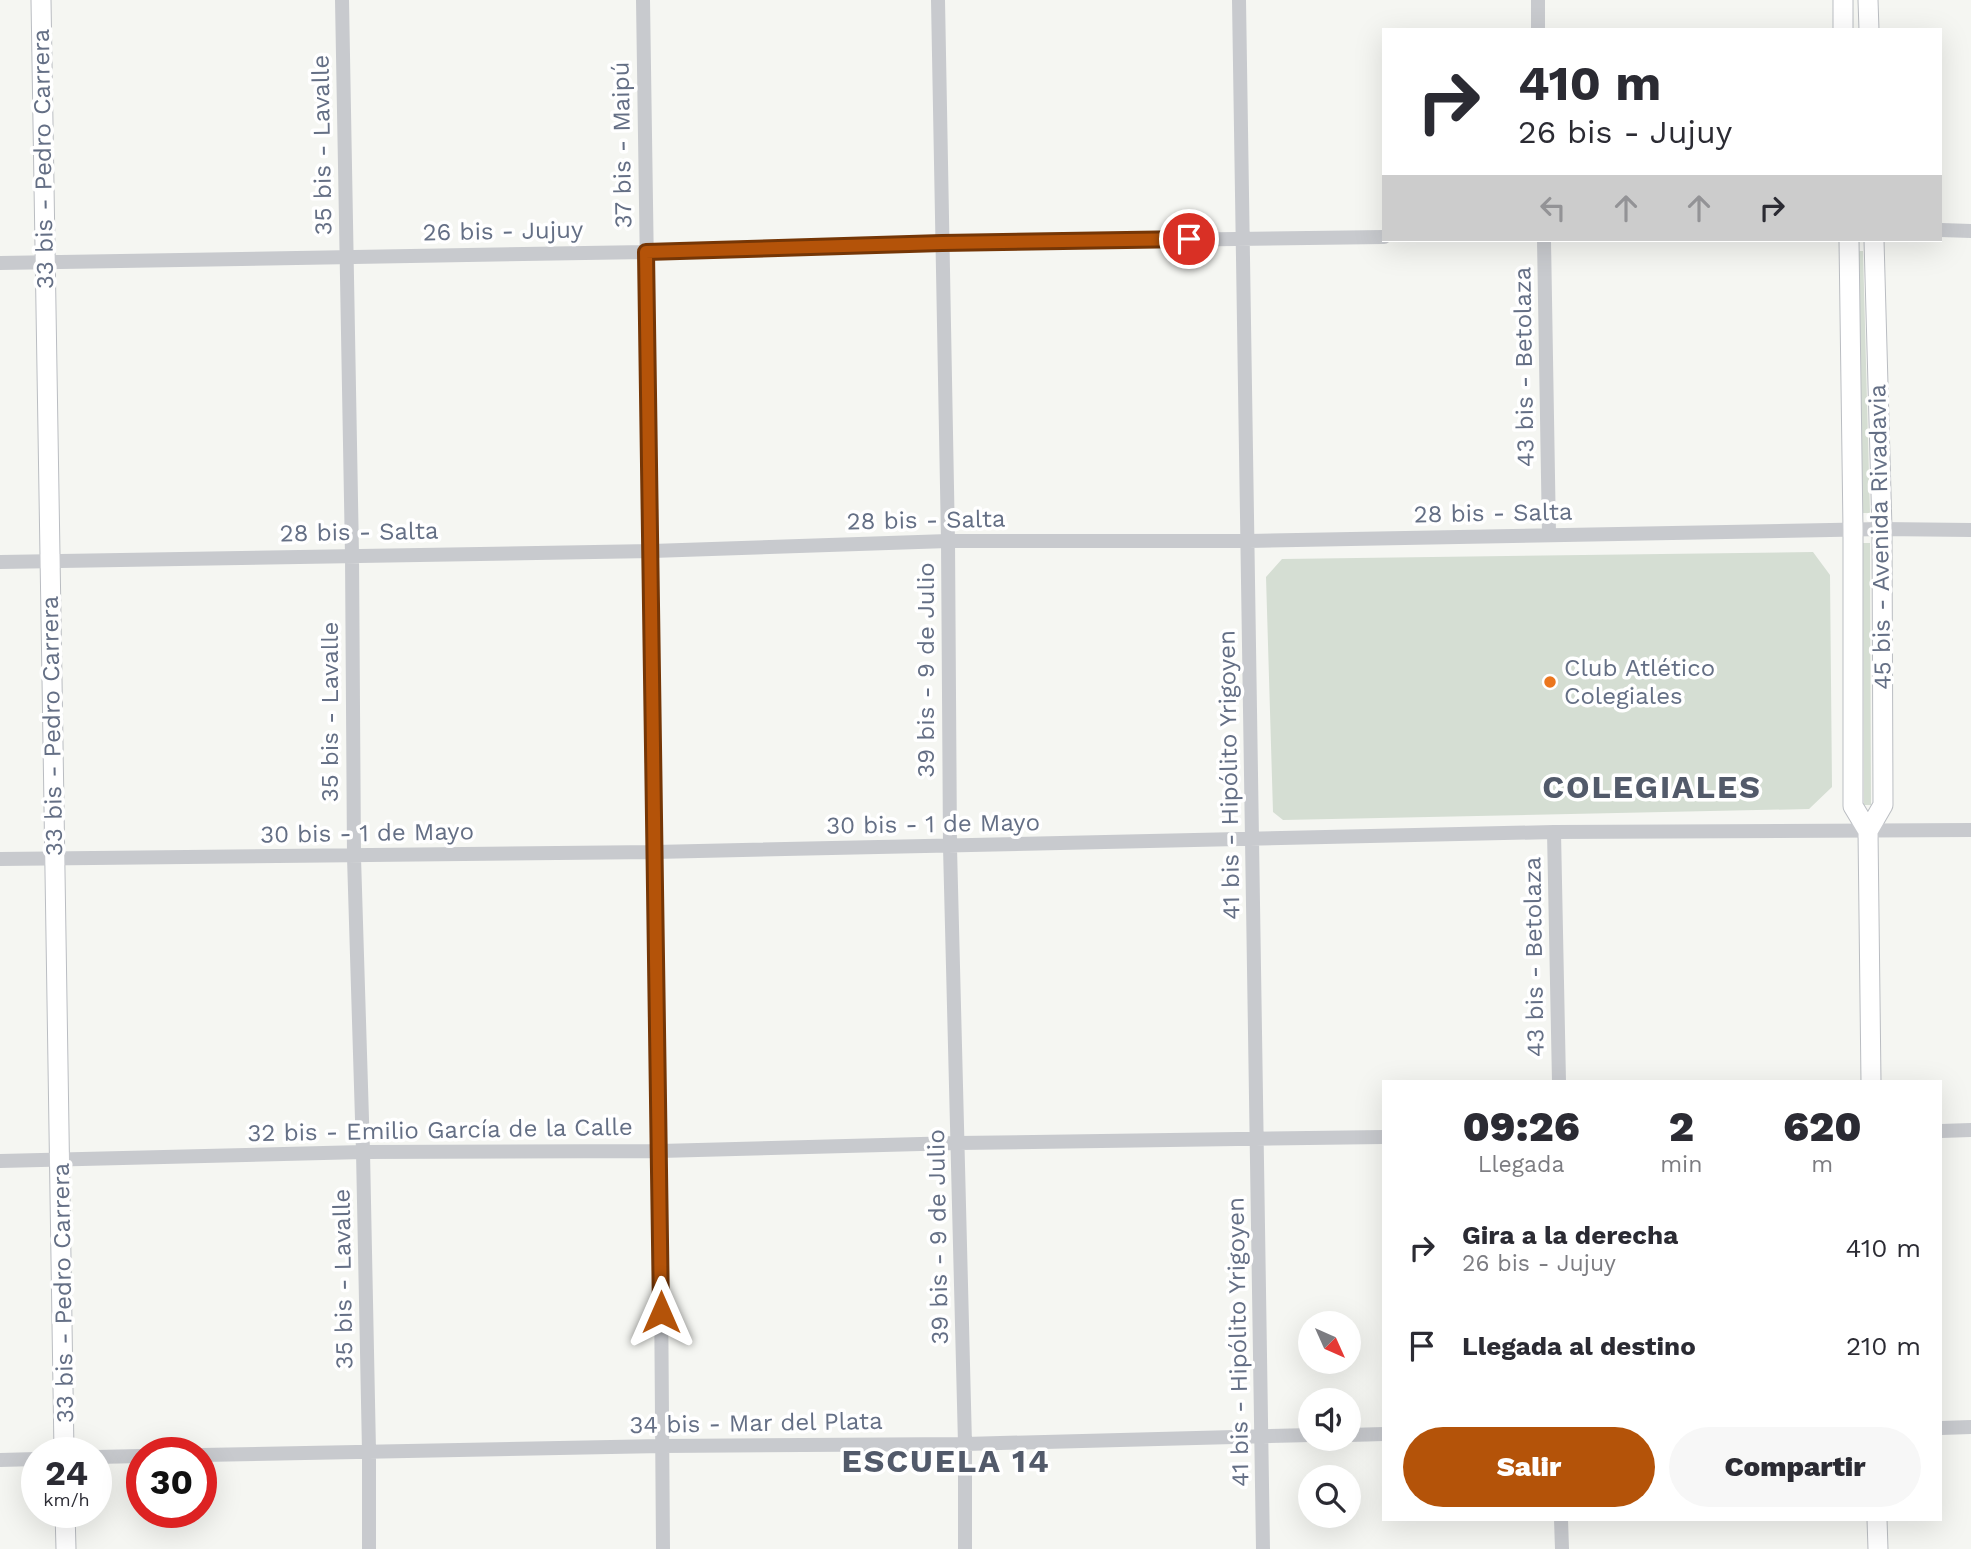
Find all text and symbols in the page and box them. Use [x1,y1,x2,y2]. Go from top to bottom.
street label: 33 bis - Pedro Carrera [27,29,59,289]
street label: 35 bis - Lavalle [306,54,338,236]
text: 410 m [1518,54,1661,112]
icon: right [1403,56,1494,147]
street label: 37 bis - Maipú [607,61,637,229]
text: 26 bis - Jujuy [1518,113,1732,151]
icon: left [1534,189,1572,227]
icon: ahead [1607,189,1645,227]
icon: ahead [1680,189,1718,227]
icon: right [1753,189,1791,227]
pin [1159,209,1219,269]
street label: 26 bis - Jujuy [422,216,584,246]
icon: arrive [1170,220,1208,258]
street label: 43 bis - Betolaza [1508,267,1540,467]
street label: 45 bis - Avenida Rivadavia [1863,384,1897,690]
street label: 28 bis - Salta [1413,498,1573,528]
street label: 28 bis - Salta [846,505,1006,535]
street label: 28 bis - Salta [279,517,439,547]
street label: 39 bis - 9 de Julio [912,562,940,778]
street label: 33 bis - Pedro Carrera [36,596,68,856]
street label: 35 bis - Lavalle [316,622,344,802]
street label: 41 bis - Hipólito Yrigoyen [1212,630,1246,920]
place label: Club Atlético Colegiales [1564,654,1715,710]
marker: Club Atlético Colegiales [1542,674,1558,690]
district label: COLEGIALES [1542,768,1762,806]
street label: 30 bis - 1 de Mayo [826,808,1040,840]
street label: 30 bis - 1 de Mayo [260,817,474,849]
street label: 43 bis - Betolaza [1518,857,1550,1057]
text: 09:26 [1462,1102,1580,1151]
text: 2 [1669,1102,1694,1151]
text: 620 [1783,1102,1862,1151]
street label: 32 bis - Emilio García de la Calle [247,1113,633,1147]
street label: 39 bis - 9 de Julio [922,1129,954,1345]
text: Llegada [1478,1151,1564,1178]
text: min [1660,1151,1702,1178]
text: m [1811,1151,1833,1178]
street label: 33 bis - Pedro Carrera [47,1163,79,1423]
street label: 35 bis - Lavalle [327,1188,359,1370]
street label: 41 bis - Hipólito Yrigoyen [1221,1197,1255,1487]
text: Gira a la derecha [1462,1220,1678,1250]
icon: right [1403,1229,1441,1267]
text: 410 m [1846,1233,1921,1263]
text: 26 bis - Jujuy [1462,1250,1616,1277]
position arrow [624,1275,698,1349]
north arrow [1298,1311,1362,1374]
map controls [1298,1311,1361,1528]
icon: arrive [1403,1327,1441,1365]
text: Llegada al destino [1462,1331,1696,1361]
text: 210 m [1846,1331,1921,1361]
button: sound [1298,1388,1361,1451]
street label: 34 bis - Mar del Plata [629,1407,883,1439]
button: Salir [1403,1427,1655,1507]
button: Compartir [1669,1427,1921,1507]
speed limit sign: 30 [126,1437,217,1528]
district label: ESCUELA 14 [841,1442,1051,1480]
text: 24 [45,1452,88,1494]
button: search [1298,1465,1361,1528]
text: km/h [43,1489,90,1510]

